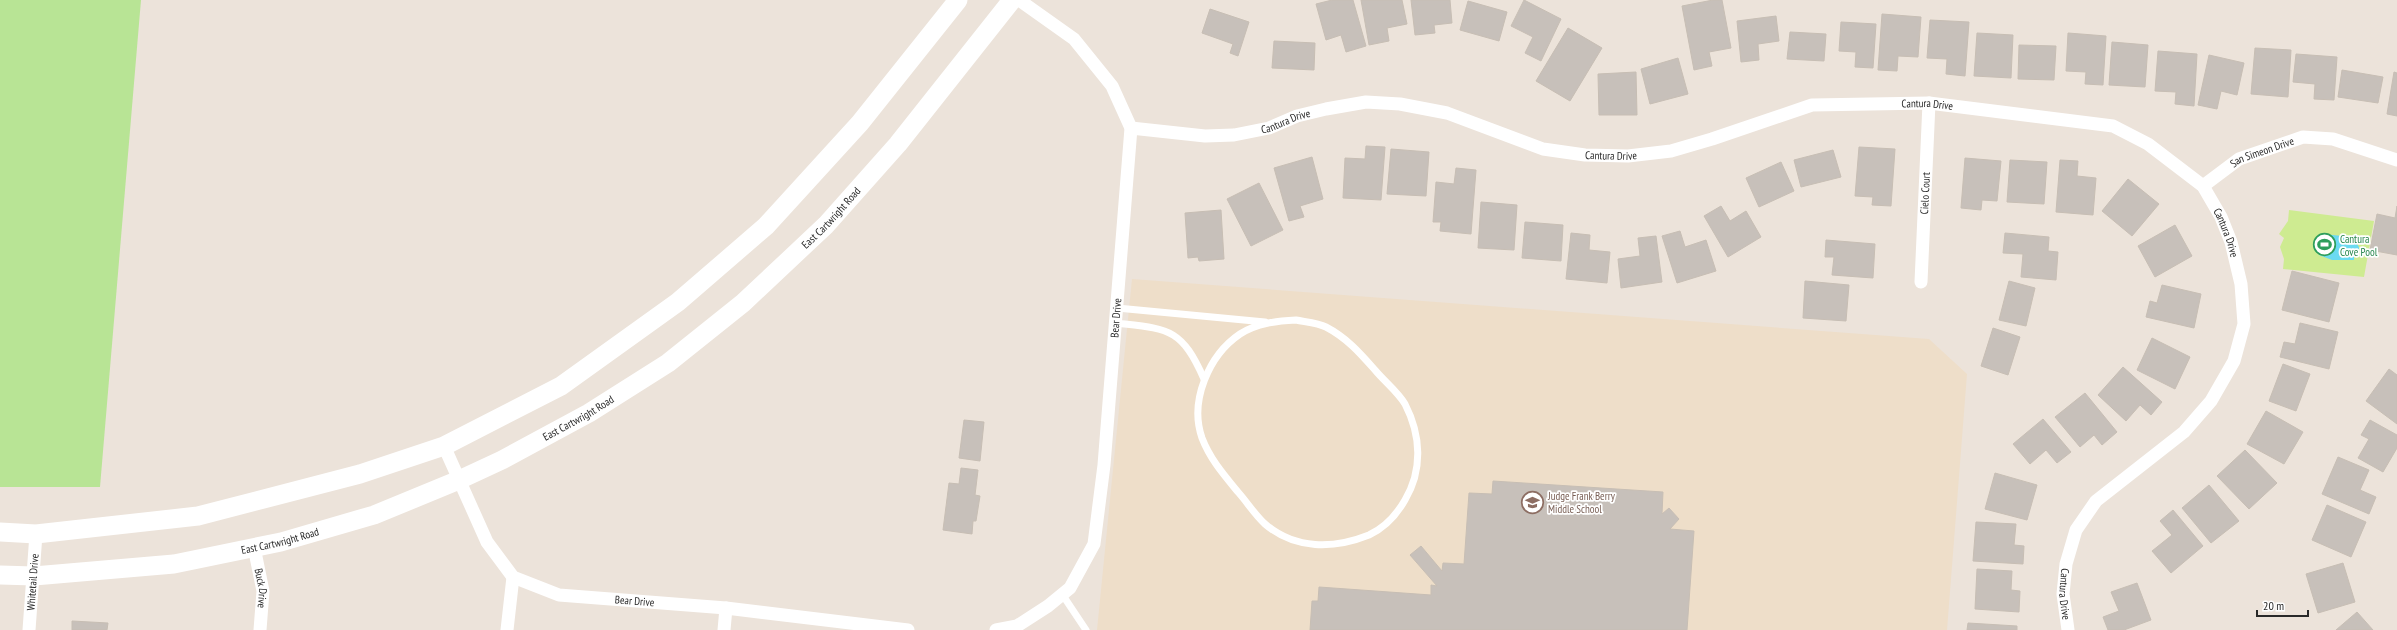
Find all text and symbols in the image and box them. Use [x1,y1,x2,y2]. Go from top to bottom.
street label: Cantura Drive [1901,96,1954,113]
street label: Cantura Drive [1260,106,1312,136]
street label: San Simeon Drive [2227,134,2296,170]
street label: Cantura Drive [1585,148,1638,163]
street label: Cielo Court [1917,172,1933,215]
street label: East Cartwright Road [799,184,864,251]
street label: Cantura Drive [2210,205,2242,259]
sports icon: Cantura Cove Pool [2312,232,2338,258]
place label: Cantura Cove Pool [2340,232,2378,259]
street label: Bear Drive [1107,297,1124,338]
street label: East Cartwright Road [540,392,617,444]
school or university icon: Judge Frank Berry Middle School [1520,489,1546,515]
place label: Judge Frank Berry Middle School [1547,489,1616,516]
street label: East Cartwright Road [240,524,321,557]
street label: Whitetail Drive [23,553,42,611]
street label: Buck Drive [252,567,270,609]
street label: Cantura Drive [2056,568,2074,621]
street label: Bear Drive [614,592,655,609]
scale bar [2257,592,2308,618]
text: 20 m [2263,598,2284,613]

